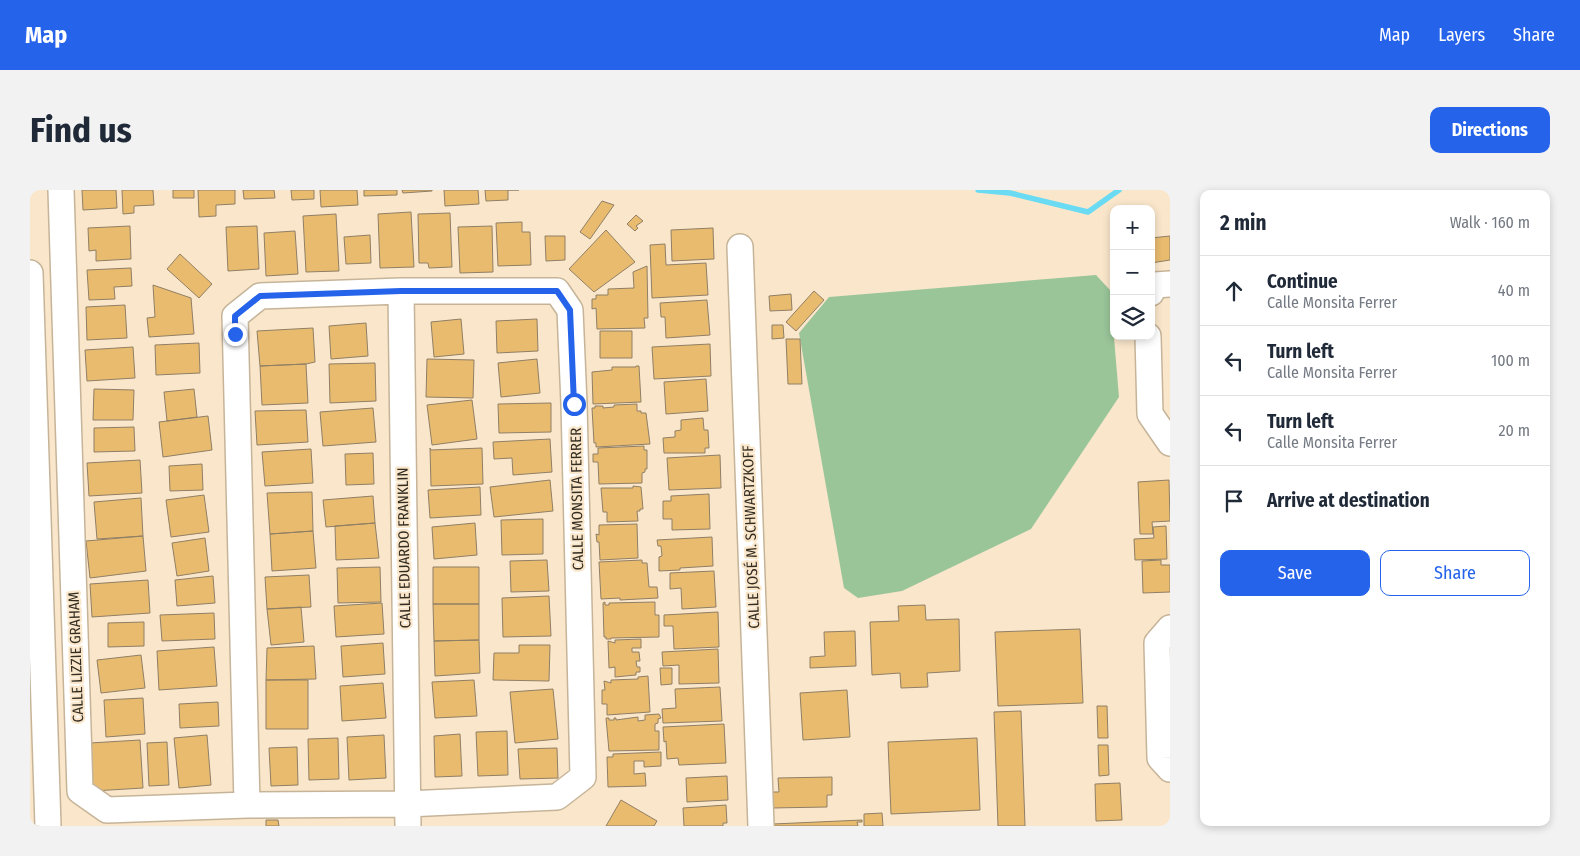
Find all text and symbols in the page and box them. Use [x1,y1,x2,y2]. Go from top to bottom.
text: Map [25,21,67,49]
text: Map [1379,24,1410,46]
text: Layers [1438,24,1485,46]
text: Share [1513,24,1555,46]
button: Directions [1430,107,1550,153]
text: Find us [30,109,132,151]
map controls [1110,205,1155,340]
button: + [1110,205,1155,250]
text: 2 min [1220,210,1267,236]
text: Walk · 160 m [1450,213,1530,232]
button: − [1110,250,1155,295]
text: Continue [1267,270,1338,293]
icon: ahead [1220,277,1248,305]
text: 40 m [1498,281,1530,300]
text: Calle Monsita Ferrer [1267,293,1397,312]
button: layers [1110,295,1155,340]
route end [224,323,247,346]
text: Turn left [1267,340,1334,363]
icon: left [1220,347,1248,375]
text: 100 m [1491,351,1530,370]
text: Calle Monsita Ferrer [1267,363,1397,382]
route start [563,393,586,416]
text: Turn left [1267,410,1334,433]
icon: left [1220,417,1248,445]
text: 20 m [1499,421,1530,440]
street label: CALLE MONSITA FERRER [567,428,587,570]
text: Calle Monsita Ferrer [1267,433,1397,452]
street label: CALLE JOSÉ M. SCHWARTZKOFF [739,445,763,629]
street label: CALLE EDUARDO FRANKLIN [394,467,414,629]
icon: arrive [1220,487,1248,515]
text: Arrive at destination [1267,489,1430,512]
button: Save [1220,550,1370,596]
button: Share [1380,550,1530,596]
street label: CALLE LIZZIE GRAHAM [65,591,87,723]

